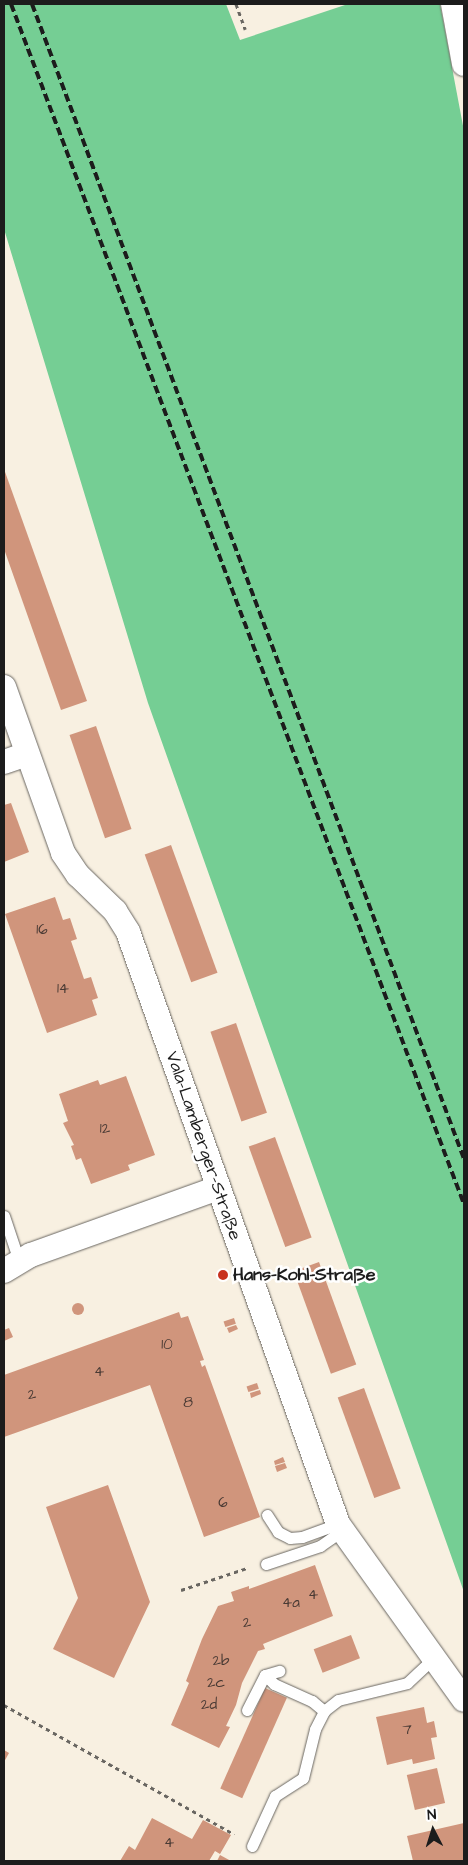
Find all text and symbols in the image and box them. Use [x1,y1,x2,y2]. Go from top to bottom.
house number: 16 [36,921,48,939]
house number: 14 [57,980,69,998]
street label: Vala-Lamberger-Straße [160,1049,246,1243]
house number: 12 [100,1120,110,1138]
place label: Hans-Kohl-Straße [233,1264,376,1286]
marker: Hans-Kohl-Straße [217,1269,229,1281]
house number: 10 [161,1336,173,1354]
house number: 4 [94,1363,104,1381]
house number: 2 [28,1386,36,1404]
house number: 8 [183,1394,193,1412]
house number: 6 [218,1494,228,1512]
house number: 4 [308,1586,318,1604]
house number: 4a [282,1594,300,1612]
house number: 2 [243,1614,251,1632]
house number: 2b [212,1652,230,1670]
house number: 2c [207,1674,225,1692]
house number: 2d [201,1696,217,1714]
house number: 7 [402,1721,412,1739]
north arrow [408,1805,458,1855]
text: N [426,1805,437,1825]
house number: 4 [164,1834,174,1852]

